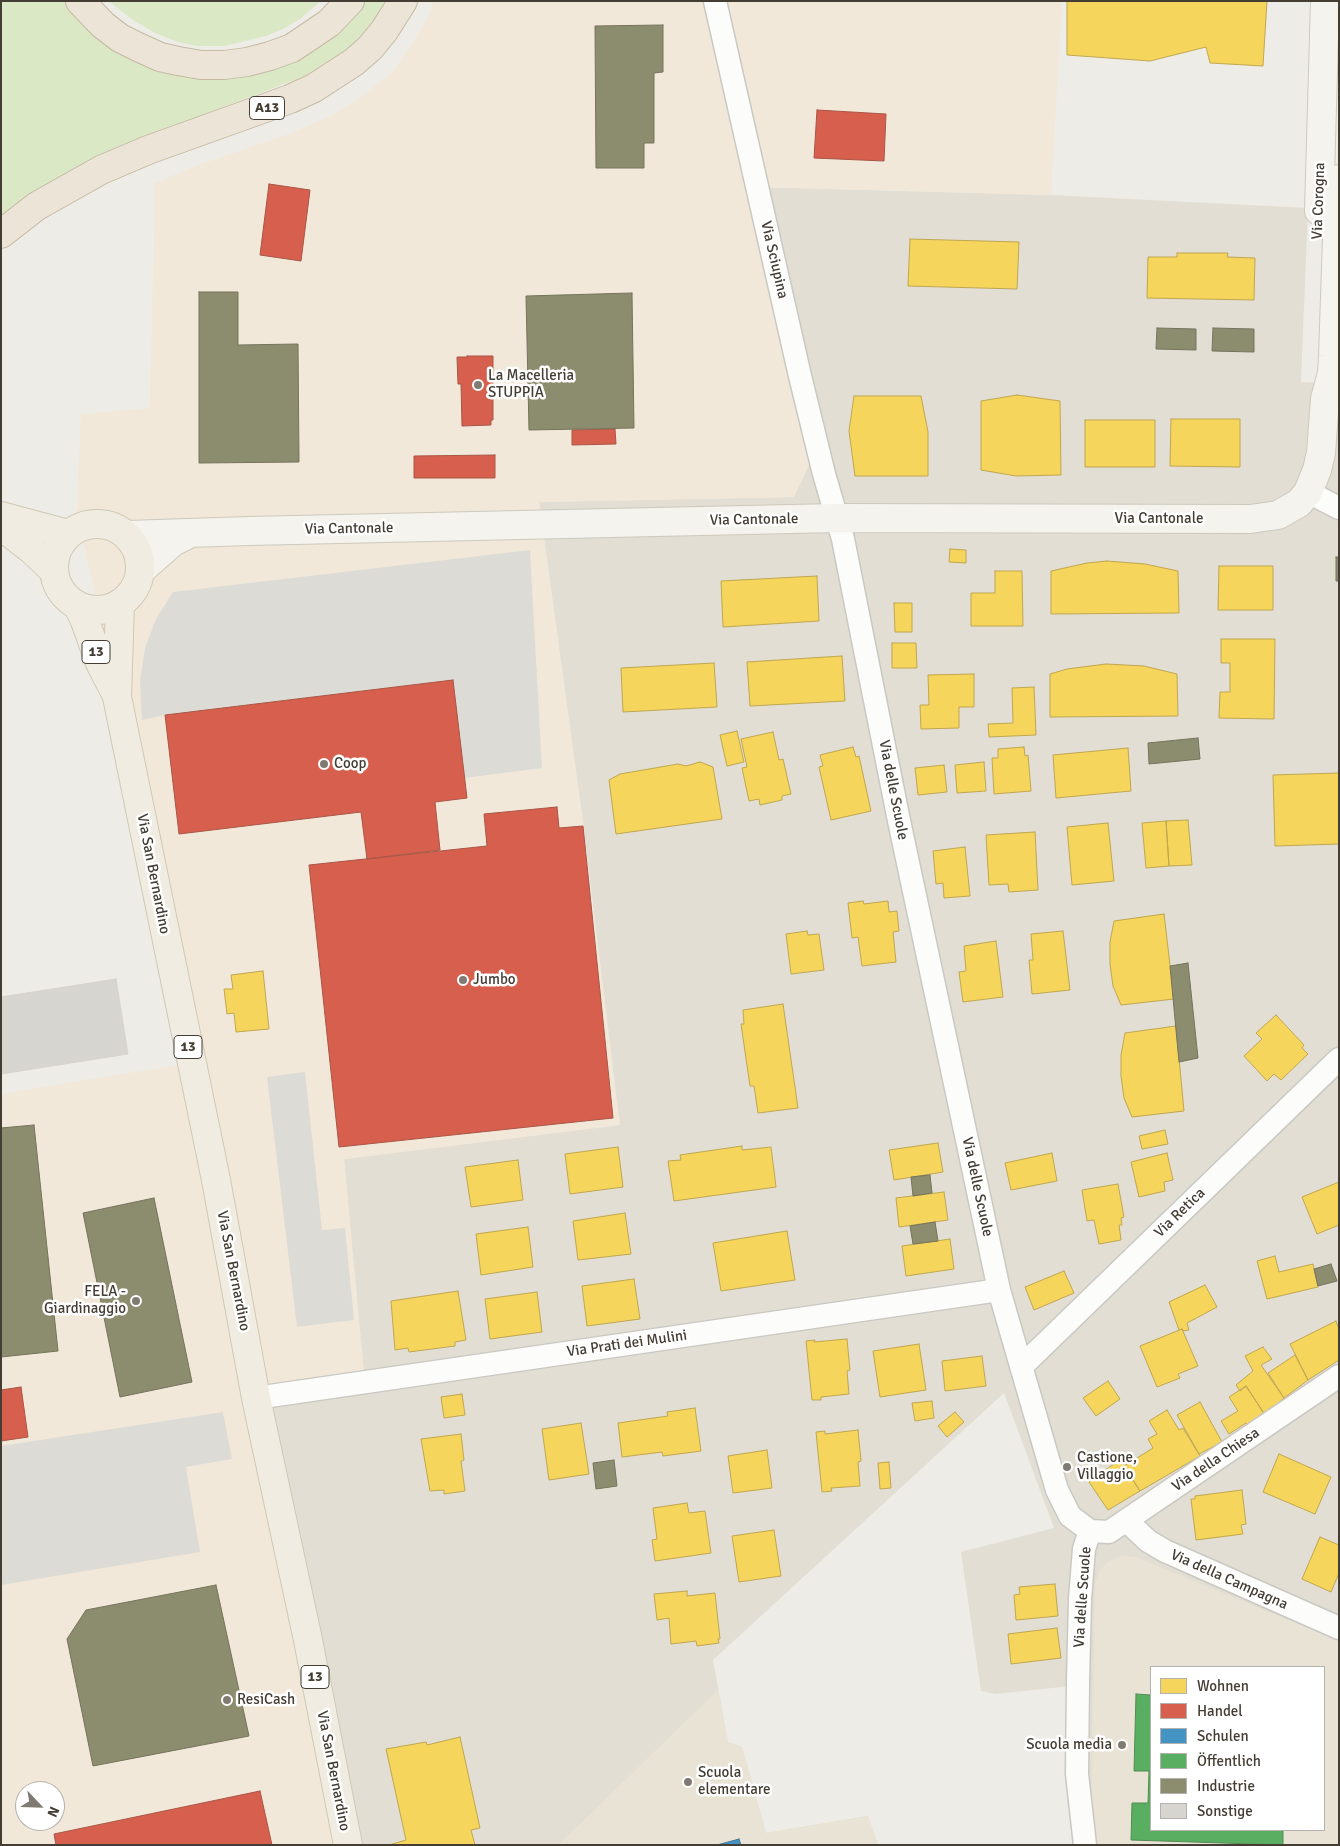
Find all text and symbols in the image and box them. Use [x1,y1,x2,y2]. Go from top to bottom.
road number: A13 [250,96,284,120]
street label: Via Corogna [1309,162,1329,240]
street label: Via Sciupina [756,219,792,301]
place label: La Macelleria STUPPIA [488,367,574,402]
marker: La Macelleria STUPPIA [472,379,484,391]
street label: Via Cantonale [709,510,799,530]
street label: Via Cantonale [1115,510,1203,528]
street label: Via Cantonale [304,519,394,539]
road number: 13 [82,640,110,664]
street label: Via delle Scuole [874,738,912,842]
place label: Coop [334,755,366,773]
marker: Coop [318,758,330,770]
street label: Via San Bernardino [133,812,173,936]
place label: Jumbo [473,971,516,989]
marker: Jumbo [457,974,469,986]
road number: 13 [174,1036,202,1058]
street label: Via delle Scuole [958,1135,996,1239]
street label: Via Retica [1151,1184,1209,1242]
street label: Via San Bernardino [213,1209,253,1333]
place label: FELA - Giardinaggio [44,1283,126,1318]
marker: FELA - Giardinaggio [130,1295,142,1307]
street label: Via Prati dei Mulini [566,1327,688,1361]
street label: Via della Chiesa [1169,1424,1263,1496]
place label: Castione, Villaggio [1077,1449,1137,1484]
marker: Castione, Villaggio [1061,1461,1073,1473]
street label: Via delle Scuole [1070,1546,1096,1648]
street label: Via della Campagna [1168,1546,1290,1614]
road number: 13 [301,1665,329,1688]
legend [1150,1666,1325,1831]
text: Wohnen [1197,1677,1249,1695]
place label: ResiCash [237,1691,295,1709]
marker: ResiCash [221,1694,233,1706]
text: Handel [1197,1702,1243,1720]
street label: Via San Bernardino [313,1709,353,1833]
text: Schulen [1197,1727,1249,1745]
place label: Scuola media [1026,1736,1112,1754]
marker: Scuola media [1116,1739,1128,1751]
text: Öffentlich [1197,1752,1261,1770]
place label: Scuola elementare [698,1764,771,1799]
marker: Scuola elementare [682,1776,694,1788]
text: Industrie [1197,1777,1255,1795]
north arrow [15,1781,65,1831]
text: Sonstige [1197,1802,1253,1820]
text: N [43,1804,63,1820]

